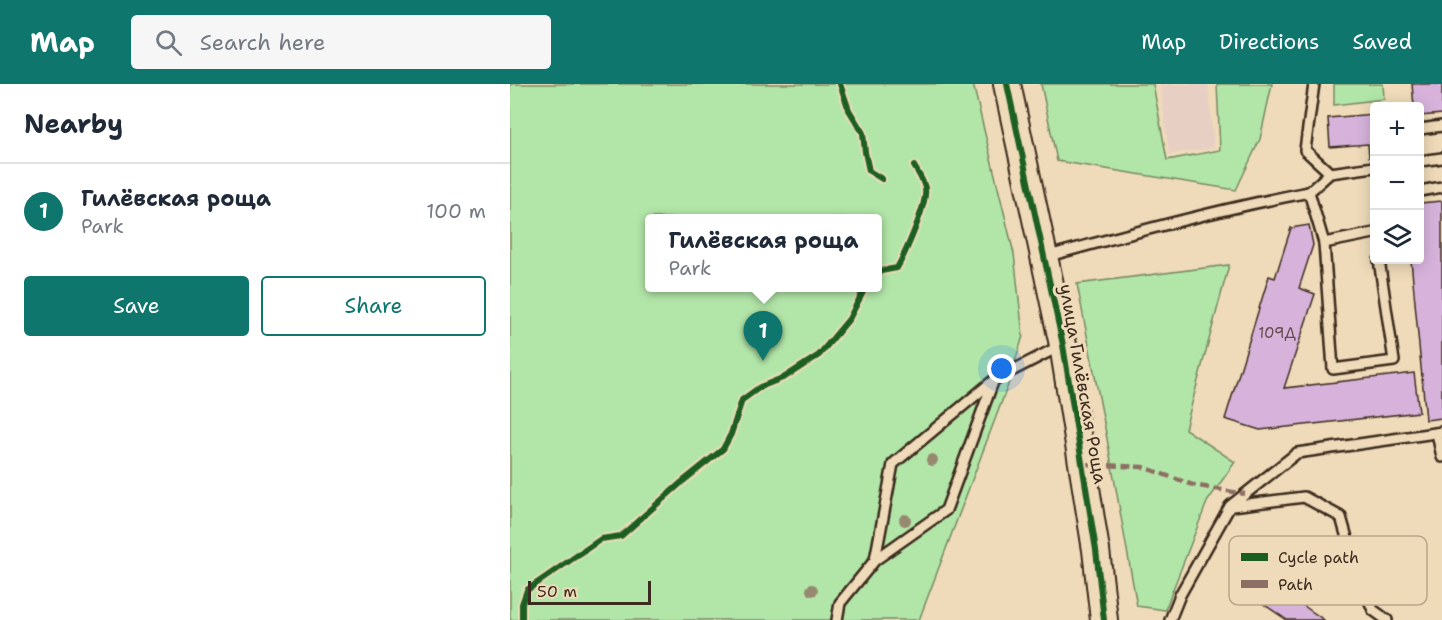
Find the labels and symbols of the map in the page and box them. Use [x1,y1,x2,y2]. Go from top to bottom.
street label: улица Гилёвская Роща [1054,282,1112,486]
pin: 1 [744,312,782,361]
house number: 109Д [1258,323,1297,343]
your location [987,354,1016,383]
legend [1229,536,1427,605]
text: Cycle path [1278,547,1359,568]
text: Path [1278,574,1313,595]
scale bar [528,578,651,606]

